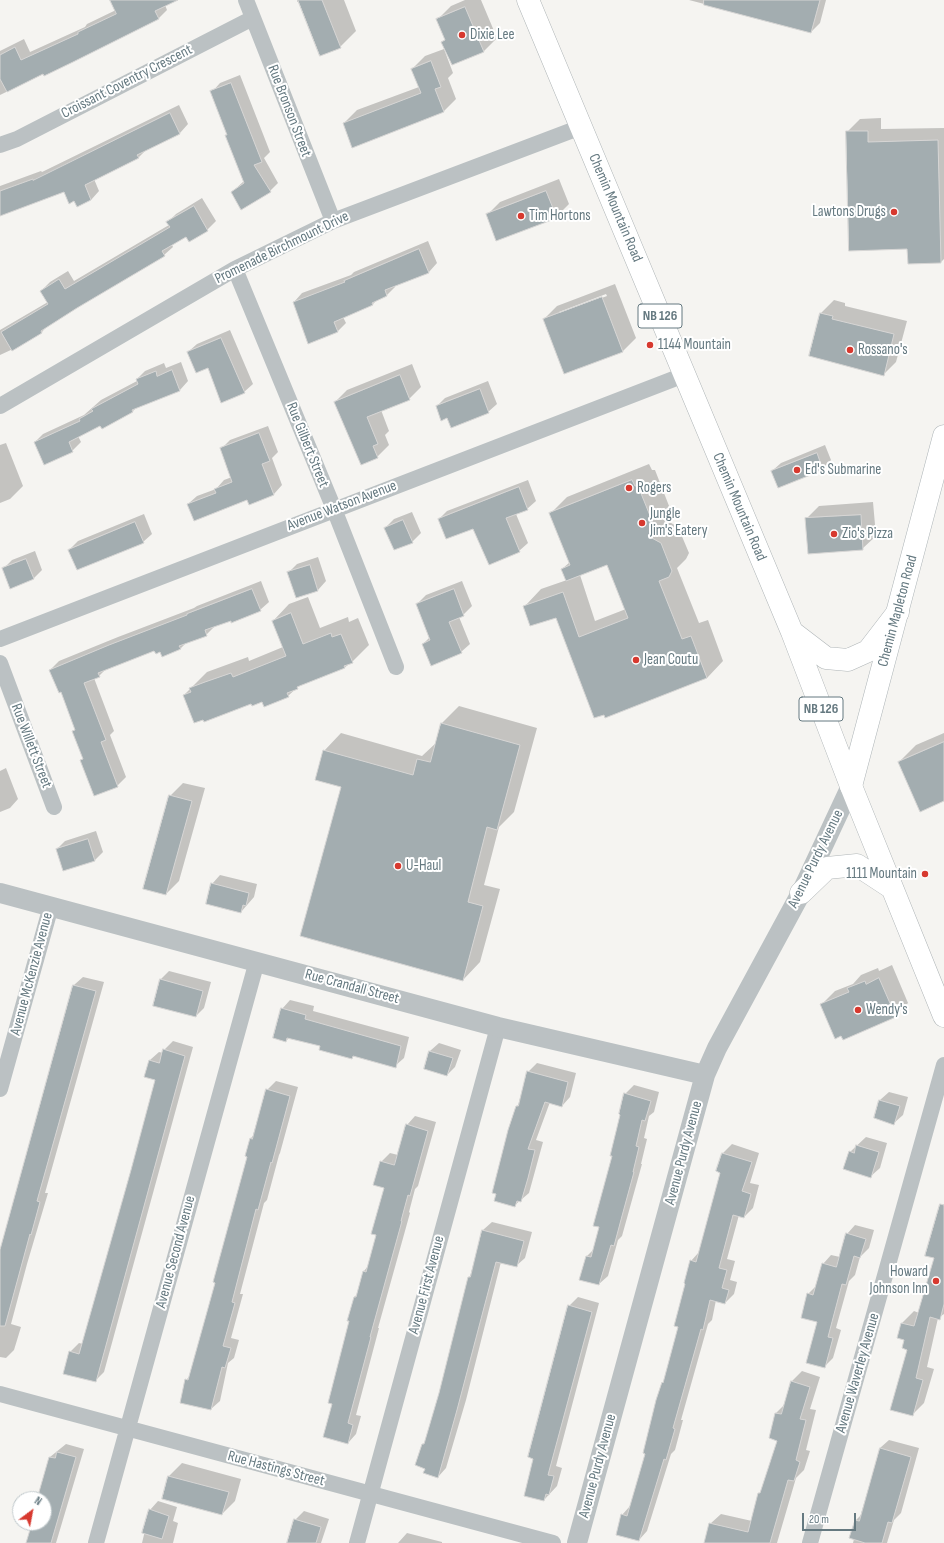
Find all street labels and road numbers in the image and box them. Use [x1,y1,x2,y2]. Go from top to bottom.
street label: Croissant Coventry Crescent [59,41,195,123]
street label: Rue Bronson Street [263,62,315,160]
street label: Chemin Mountain Road [584,151,646,265]
street label: Promenade Birchmount Drive [212,208,352,288]
road number: NB 126 [638,304,682,328]
street label: Rue Gilbert Street [282,400,332,490]
street label: Chemin Mountain Road [708,450,770,564]
street label: Avenue Watson Avenue [285,477,399,535]
street label: Chemin Mapleton Road [874,553,922,669]
road number: NB 126 [799,697,843,721]
street label: Rue Willett Street [7,701,55,791]
street label: Avenue Purdy Avenue [784,807,848,911]
street label: Avenue McKenzie Avenue [7,911,57,1037]
street label: Rue Crandall Street [303,966,401,1008]
street label: Avenue Purdy Avenue [661,1099,707,1207]
street label: Avenue Second Avenue [152,1194,200,1310]
street label: Avenue First Avenue [405,1234,449,1336]
street label: Avenue Waverley Avenue [832,1311,884,1435]
street label: Avenue Purdy Avenue [575,1412,621,1520]
street label: Rue Hastings Street [226,1447,326,1491]

